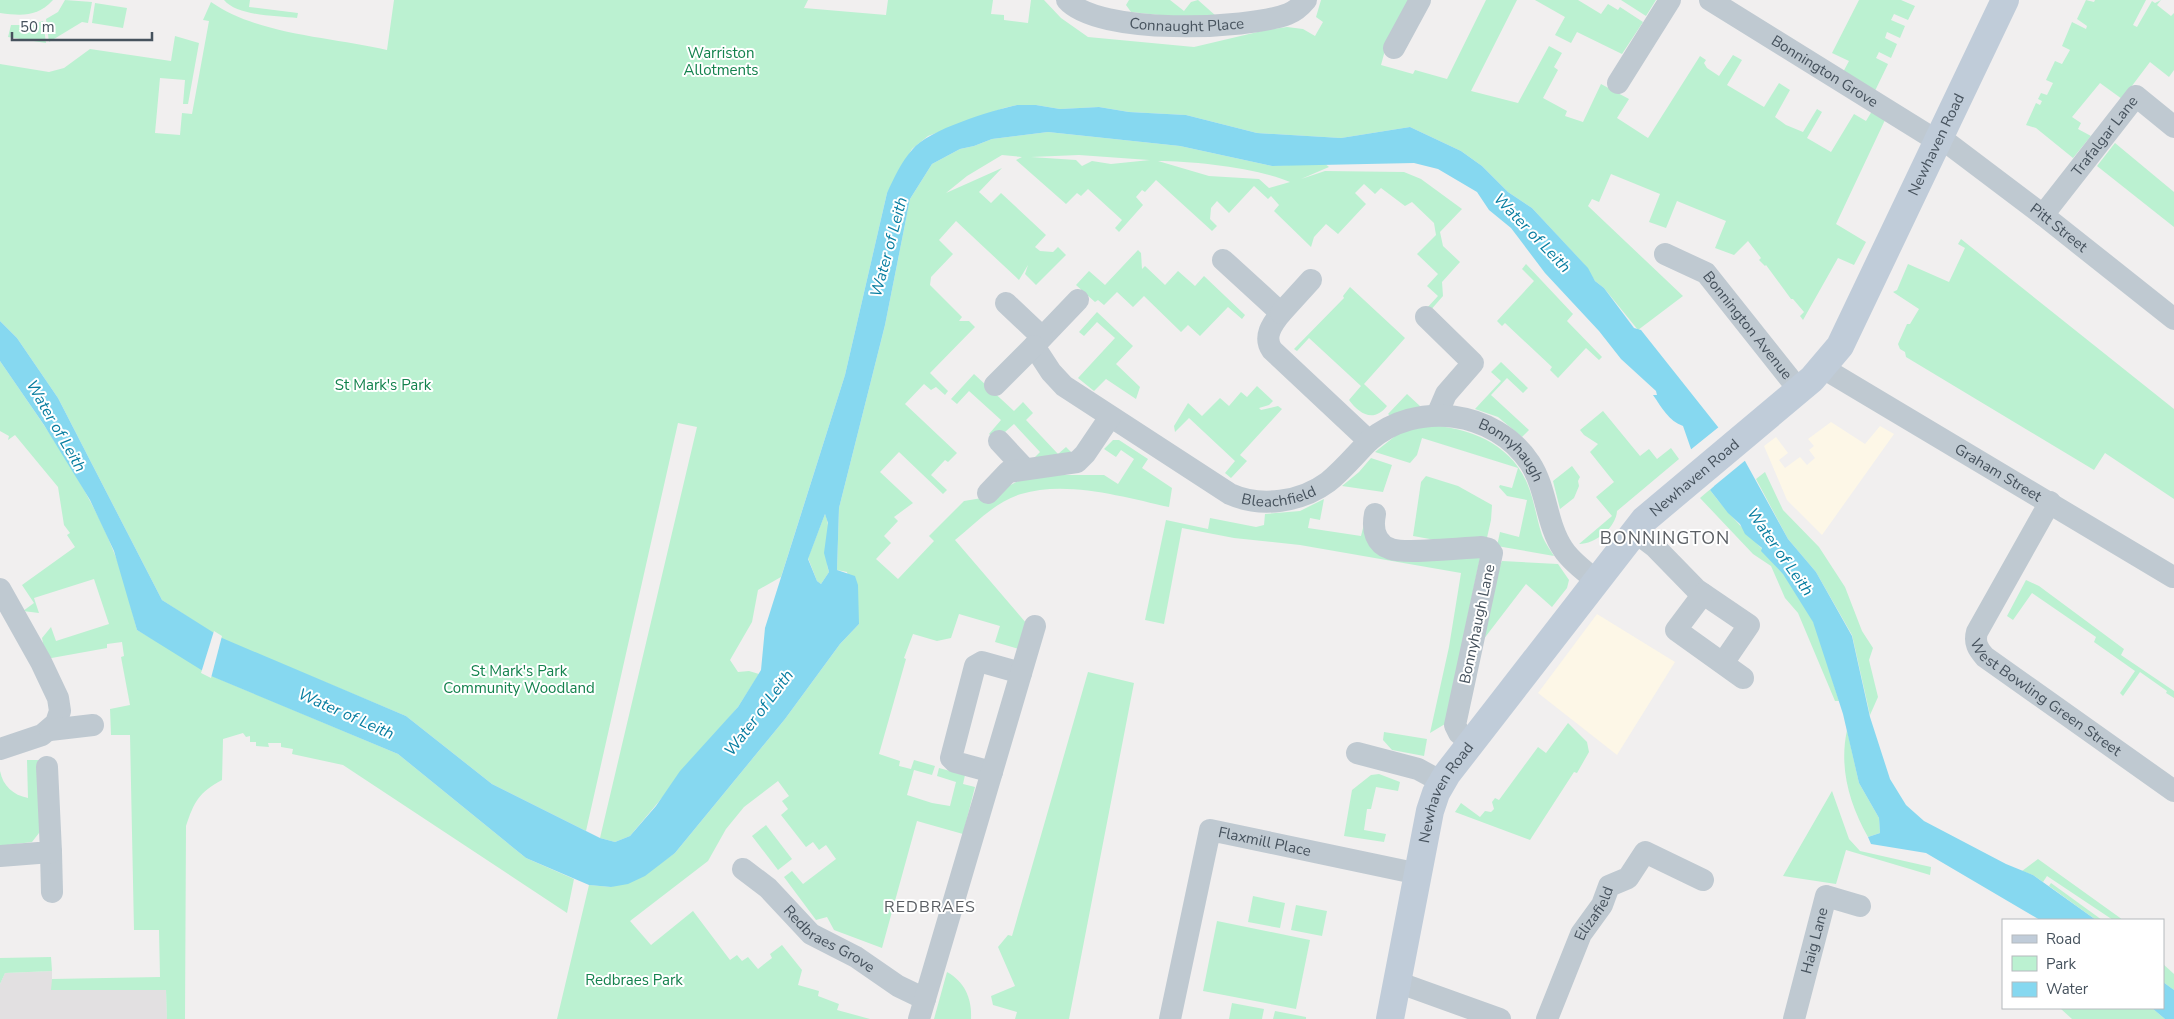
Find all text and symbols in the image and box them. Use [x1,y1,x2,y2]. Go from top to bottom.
scale bar [12,10,152,42]
street label: Connaught Place [1128,13,1245,36]
text: 50 m [20,17,55,37]
street label: Bonnington Grove [1767,30,1882,112]
park label: Warriston Allotments [683,43,759,80]
street label: Newhaven Road [1903,90,1969,199]
street label: Trafalgar Lane [2067,92,2142,181]
water label: Water of Leith [1488,188,1576,278]
water label: Water of Leith [865,194,913,300]
street label: Pitt Street [2026,199,2092,257]
street label: Bonnington Avenue [1698,267,1797,384]
park label: St Mark's Park [335,375,432,395]
water label: Water of Leith [21,376,91,476]
street label: Bonnyhaugh [1475,414,1548,485]
street label: Newhaven Road [1645,434,1743,521]
street label: Graham Street [1951,439,2046,507]
street label: Bleachfield [1239,481,1319,512]
water label: Water of Leith [1741,504,1819,600]
district label: BONNINGTON [1600,526,1730,550]
street label: Bonnyhaugh Lane [1455,562,1499,686]
street label: West Bowling Green Street [1965,635,2126,761]
park label: St Mark's Park Community Woodland [443,661,595,698]
water label: Water of Leith [719,665,799,761]
water label: Water of Leith [295,683,397,745]
street label: Newhaven Road [1414,738,1478,845]
street label: Flaxmill Place [1216,822,1313,861]
street label: Elizafield [1569,884,1618,943]
district label: REDBRAES [884,896,976,918]
street label: Redbraes Grove [779,901,879,977]
street label: Haig Lane [1796,905,1833,976]
legend [2002,919,2164,1009]
text: Road [2046,929,2081,949]
text: Park [2046,954,2076,974]
park label: Redbraes Park [585,970,683,990]
text: Water [2046,979,2089,999]

